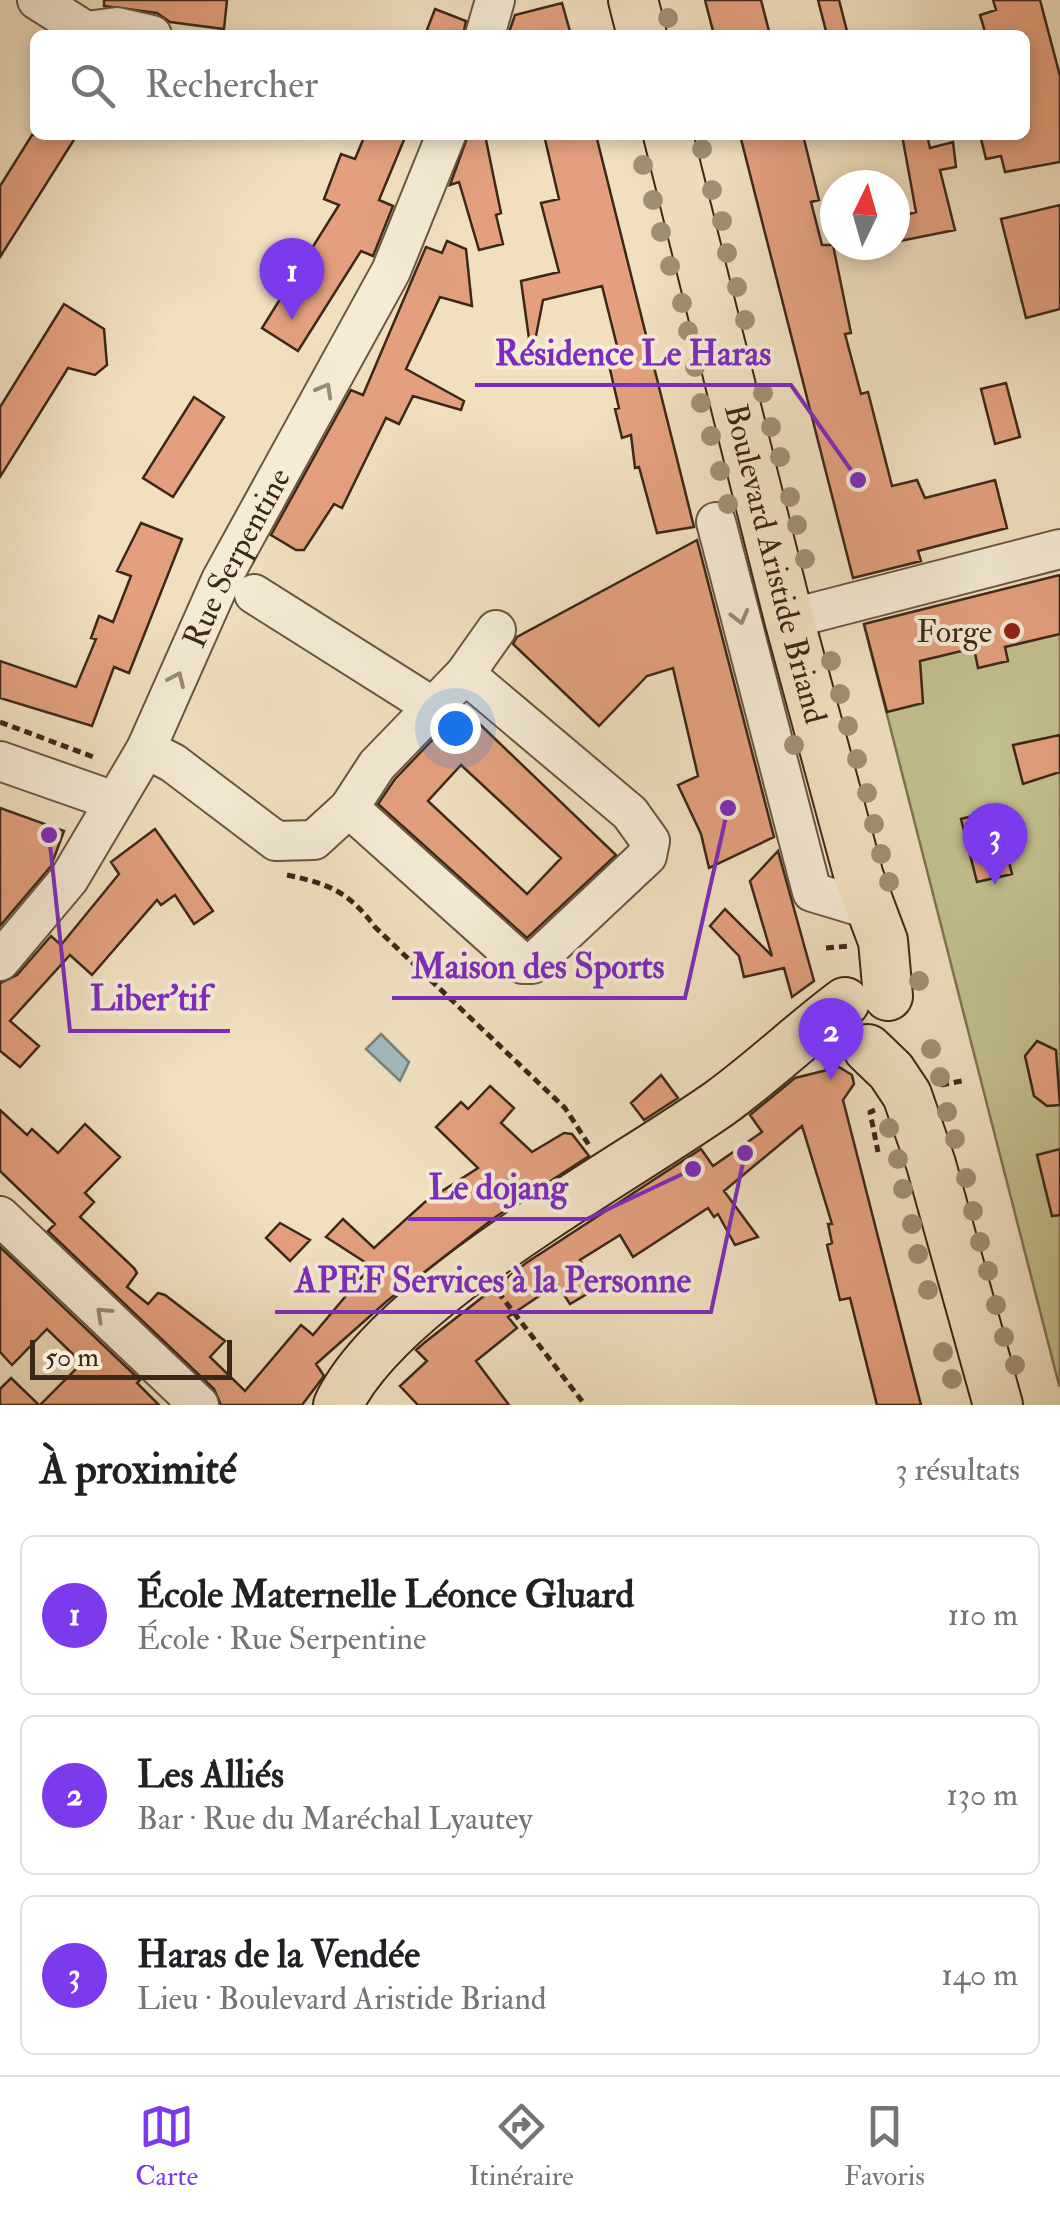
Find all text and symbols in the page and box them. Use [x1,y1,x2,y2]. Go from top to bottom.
search box [30,30,1030,140]
icon: search [65,58,120,113]
text: Rechercher [145,61,318,109]
north arrow [820,170,910,260]
pin: 1 [260,238,324,320]
callout: Résidence Le Haras [475,320,791,385]
text: Résidence Le Haras [495,332,771,376]
one-way arrow [313,383,332,401]
street label: Boulevard Aristide Briand [715,400,835,728]
street label: Rue Serpentine [175,461,300,654]
one-way arrow [729,608,750,625]
place label: Forge [916,612,992,652]
marker: Forge [1001,620,1023,642]
one-way arrow [165,671,185,689]
your location [430,703,481,754]
pin: 3 [962,802,1028,885]
callout: Maison des Sports [392,933,685,998]
text: Maison des Sports [410,945,665,989]
callout: Liber'tif [70,966,230,1031]
text: Liber'tif [90,977,216,1021]
pin: 2 [798,998,864,1080]
callout: Le dojang [408,1154,587,1219]
text: Le dojang [428,1166,569,1210]
callout: APEF Services à la Personne [275,1247,711,1312]
text: APEF Services à la Personne [293,1259,692,1303]
one-way arrow [96,1308,114,1326]
scale bar [30,1335,232,1380]
text: 50 m [45,1340,99,1375]
text: À proximité [40,1444,236,1496]
text: 3 résultats [895,1450,1020,1490]
text: École Maternelle Léonce Gluard [137,1571,634,1619]
text: 1 [69,1595,80,1635]
text: 110 m [947,1595,1018,1635]
text: École · Rue Serpentine [137,1619,426,1659]
text: Les Alliés [137,1751,284,1799]
text: 2 [66,1775,83,1815]
text: 130 m [946,1775,1018,1815]
text: Bar · Rue du Maréchal Lyautey [137,1799,532,1839]
text: Haras de la Vendée [137,1931,420,1979]
text: 3 [68,1955,81,1995]
text: 140 m [941,1955,1018,1995]
text: Lieu · Boulevard Aristide Briand [137,1979,547,2019]
tab: Carte [135,2099,198,2194]
tab: Itinéraire [469,2099,574,2194]
tab: Favoris [844,2099,925,2194]

